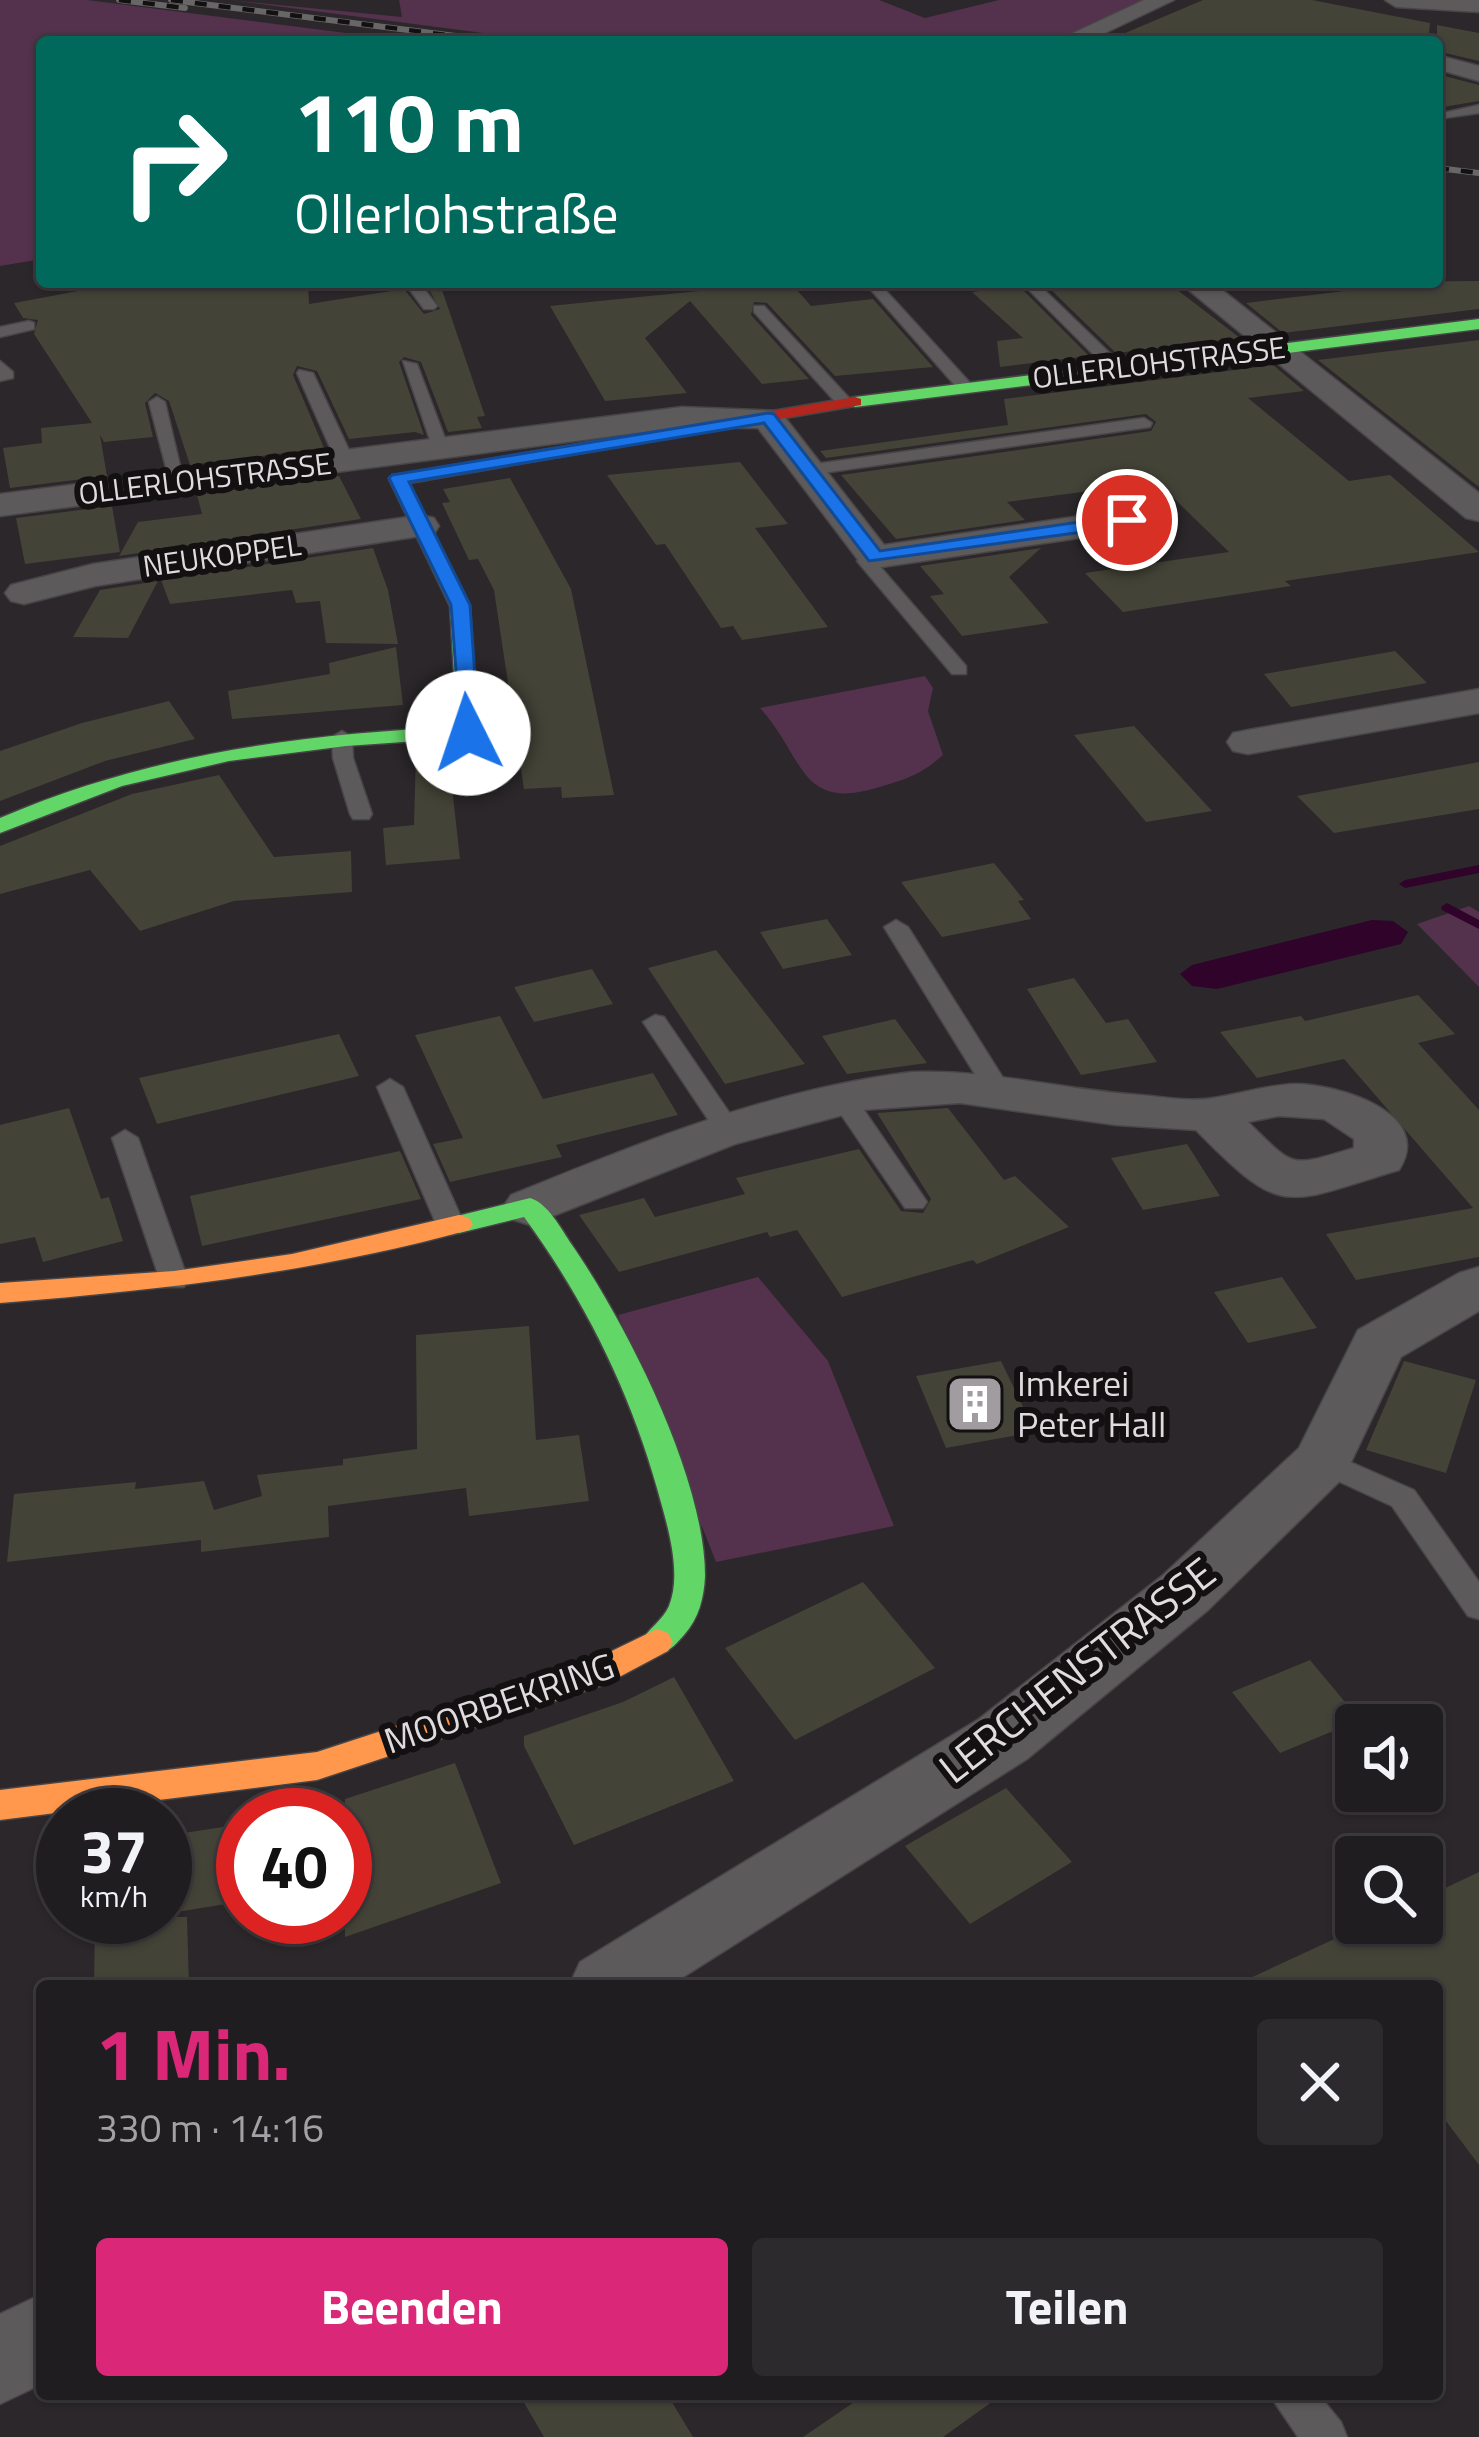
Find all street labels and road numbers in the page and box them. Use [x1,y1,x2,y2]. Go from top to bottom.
street label: OLLERLOHSTRASSE [1030,324,1288,400]
street label: OLLERLOHSTRASSE [76,440,334,516]
street label: NEUKOPPEL [140,521,304,589]
street label: LERCHENSTRASSE [924,1541,1228,1798]
street label: MOORBEKRING [376,1637,621,1768]

